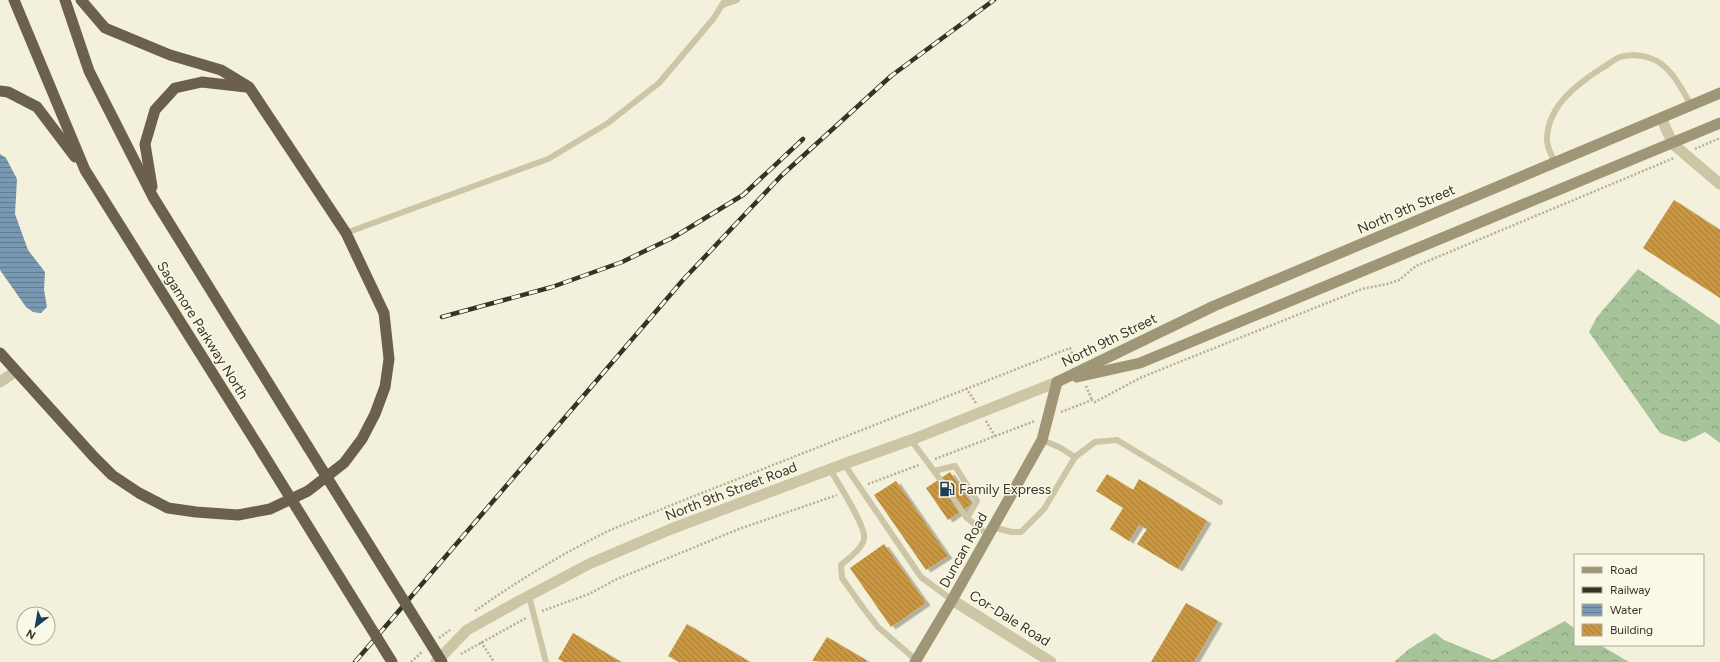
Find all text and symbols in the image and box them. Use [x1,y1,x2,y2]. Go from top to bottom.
street label: North 9th Street [1355,181,1457,238]
street label: Sagamore Parkway North [153,258,252,402]
street label: North 9th Street [1059,310,1160,371]
street label: North 9th Street Road [663,459,799,524]
fuel station icon: Family Express [938,480,956,498]
place label: Family Express [959,481,1051,498]
street label: Duncan Road [936,510,991,591]
legend [1574,554,1704,646]
text: Road [1610,563,1638,577]
text: Railway [1610,583,1651,597]
street label: Cor-Dale Road [966,587,1053,650]
text: Water [1610,603,1642,617]
north arrow [16,606,56,646]
text: Building [1610,623,1653,637]
text: N [24,626,38,642]

